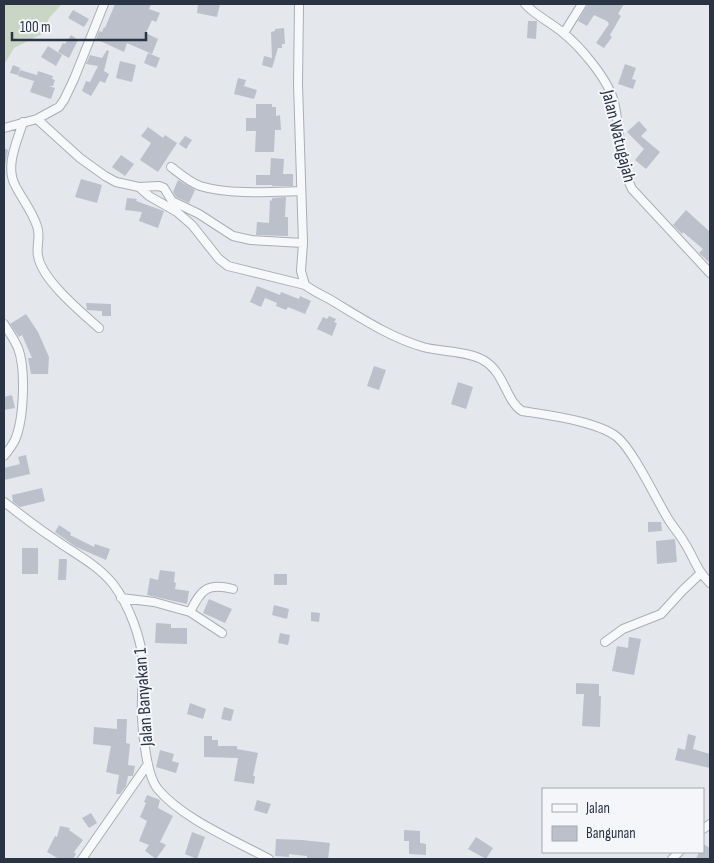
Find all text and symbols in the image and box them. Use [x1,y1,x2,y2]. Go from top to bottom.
scale bar [12,10,146,42]
text: 100 m [20,18,51,37]
street label: Jalan Watugajah [597,87,640,184]
street label: Jalan Banyakan 1 [130,646,157,748]
legend [542,788,704,853]
text: Jalan [585,799,610,818]
text: Bangunan [586,824,636,843]

